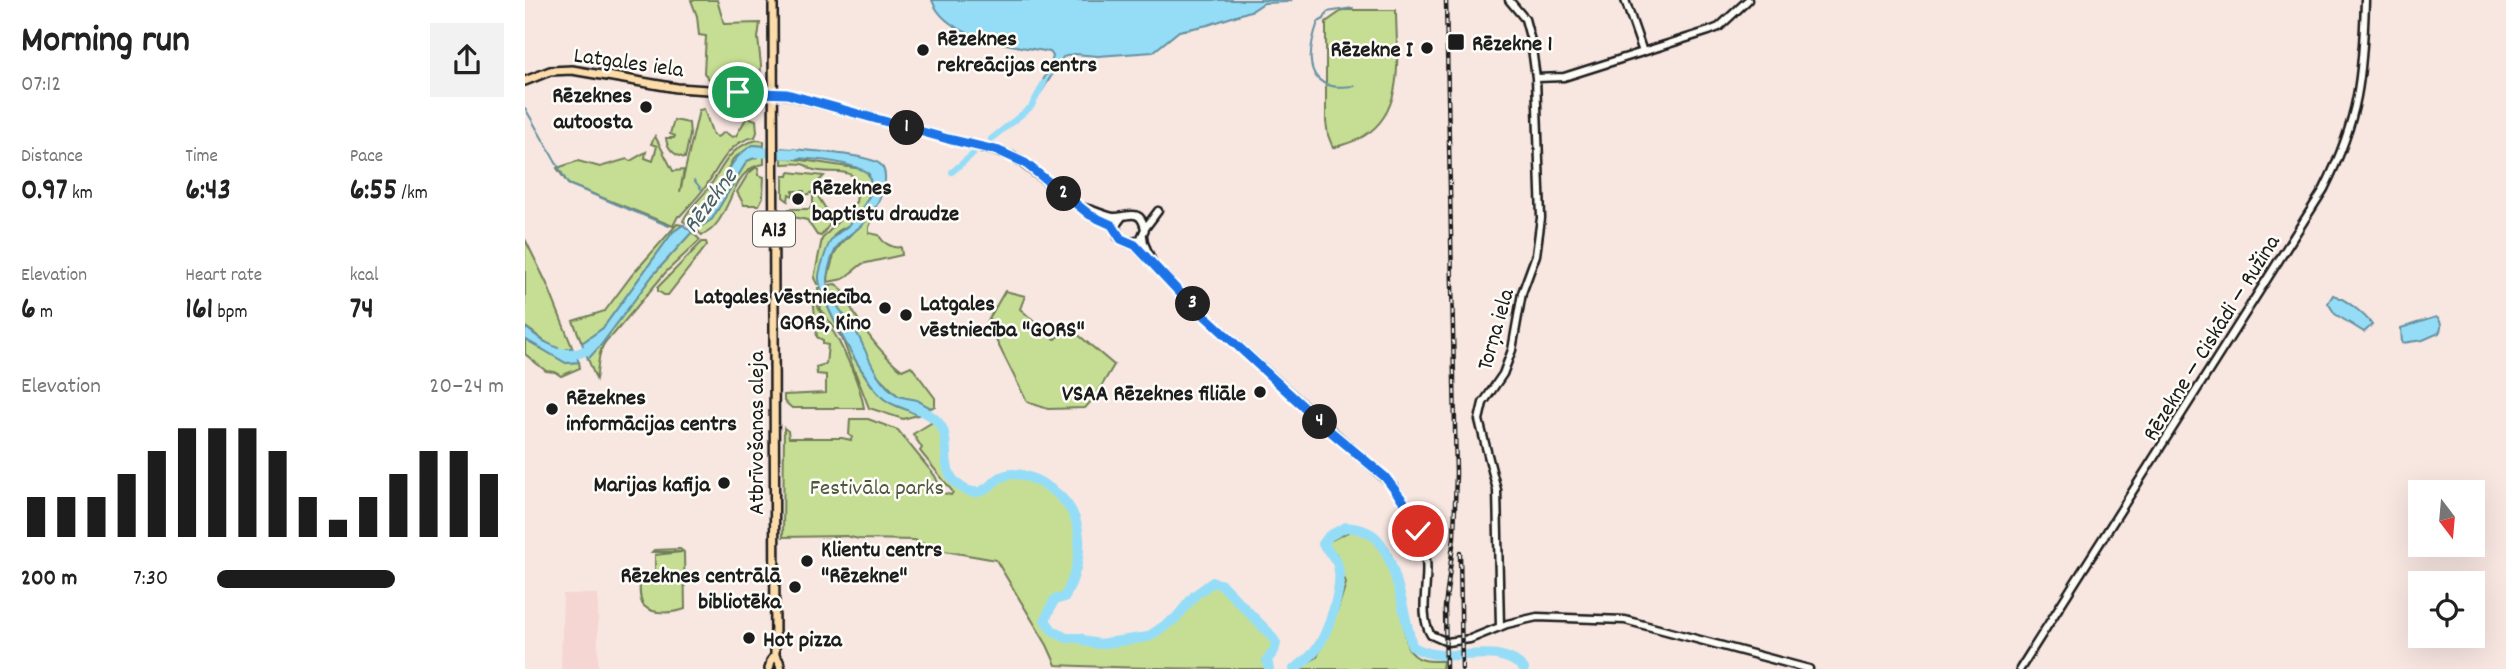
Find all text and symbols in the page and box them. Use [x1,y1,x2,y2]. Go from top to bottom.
text: Morning run [21,15,190,70]
button: share [430,23,504,97]
place label: Rēzeknes rekreācijas centrs [937,24,1097,83]
place label: Rēzekne 1 [1472,29,1552,62]
marker: Rēzekne 1 [1446,32,1466,52]
place label: Rēzekne I [1330,35,1414,68]
street label: Latgales iela [571,40,687,89]
marker: Rēzekne I [1419,40,1435,56]
marker: Rēzeknes rekreācijas centrs [915,42,931,58]
pin [708,62,768,122]
text: 07:12 [21,69,61,102]
icon: arrive [719,73,757,111]
place label: Rēzeknes autoosta [552,81,633,140]
marker: Rēzeknes autoosta [638,99,654,115]
pin: 1 [889,110,925,146]
text: 1 [904,114,909,141]
text: Distance [21,144,83,171]
text: Time [185,144,218,171]
text: Pace [350,144,383,171]
water label: Rēzekne [676,161,748,241]
text: 0.97 [21,171,68,214]
text: 6:43 [185,171,231,214]
text: 6:55 [350,171,397,214]
place label: Rēzeknes baptistu draudze [812,173,959,232]
pin: 2 [1047,176,1081,212]
text: 2 [1059,180,1068,207]
text: km [68,181,93,208]
text: /km [397,181,428,208]
marker: Rēzeknes baptistu draudze [790,191,806,207]
road number: A13 [753,212,795,246]
street label: Rēzekne — Ciskādi — Ružina [2136,228,2291,448]
text: Elevation [21,263,87,290]
text: Heart rate [185,263,262,290]
text: kcal [350,263,379,290]
place label: Latgales vēstniecība GORS, Kino [694,282,872,341]
street label: Torņa iela [1470,284,1525,374]
pin: 3 [1175,286,1211,322]
place label: Latgales vēstniecība "GORS" [920,289,1085,348]
text: 6 [21,290,36,333]
text: 161 [185,290,213,333]
text: 74 [350,290,374,333]
text: 3 [1188,290,1197,317]
text: m [36,300,53,327]
text: bpm [213,300,248,327]
marker: Latgales vēstniecība GORS, Kino [877,300,893,316]
marker: Latgales vēstniecība "GORS" [898,307,914,323]
street label: Atbrīvošanas aleja [742,350,775,515]
text: Elevation [21,371,101,404]
text: 20–24 m [429,371,504,404]
place label: VSAA Rēzeknes filiāle [1062,379,1246,412]
place label: Rēzeknes informācijas centrs [566,383,737,442]
marker: VSAA Rēzeknes filiāle [1252,384,1268,400]
marker: Rēzeknes informācijas centrs [544,401,560,417]
pin: 4 [1303,404,1337,440]
text: 4 [1316,408,1323,435]
place label: Marijas kafija [594,470,711,503]
park label: Festivāla parks [810,473,944,506]
marker: Marijas kafija [716,475,732,491]
north arrow [2408,480,2485,556]
map controls [2408,480,2485,648]
pin [1388,501,1448,561]
icon: check [1399,512,1437,550]
place label: Klientu centrs "Rēzekne" [821,535,943,594]
marker: Klientu centrs "Rēzekne" [799,553,815,569]
place label: Rēzeknes centrālā bibliotēka [620,561,782,620]
text: 200 m [21,563,77,596]
text: 7:30 [133,563,168,596]
button: locate [2408,571,2485,648]
marker: Rēzeknes centrālā bibliotēka [787,579,803,595]
place label: Hot pizza [763,625,843,658]
marker: Hot pizza [741,630,757,646]

